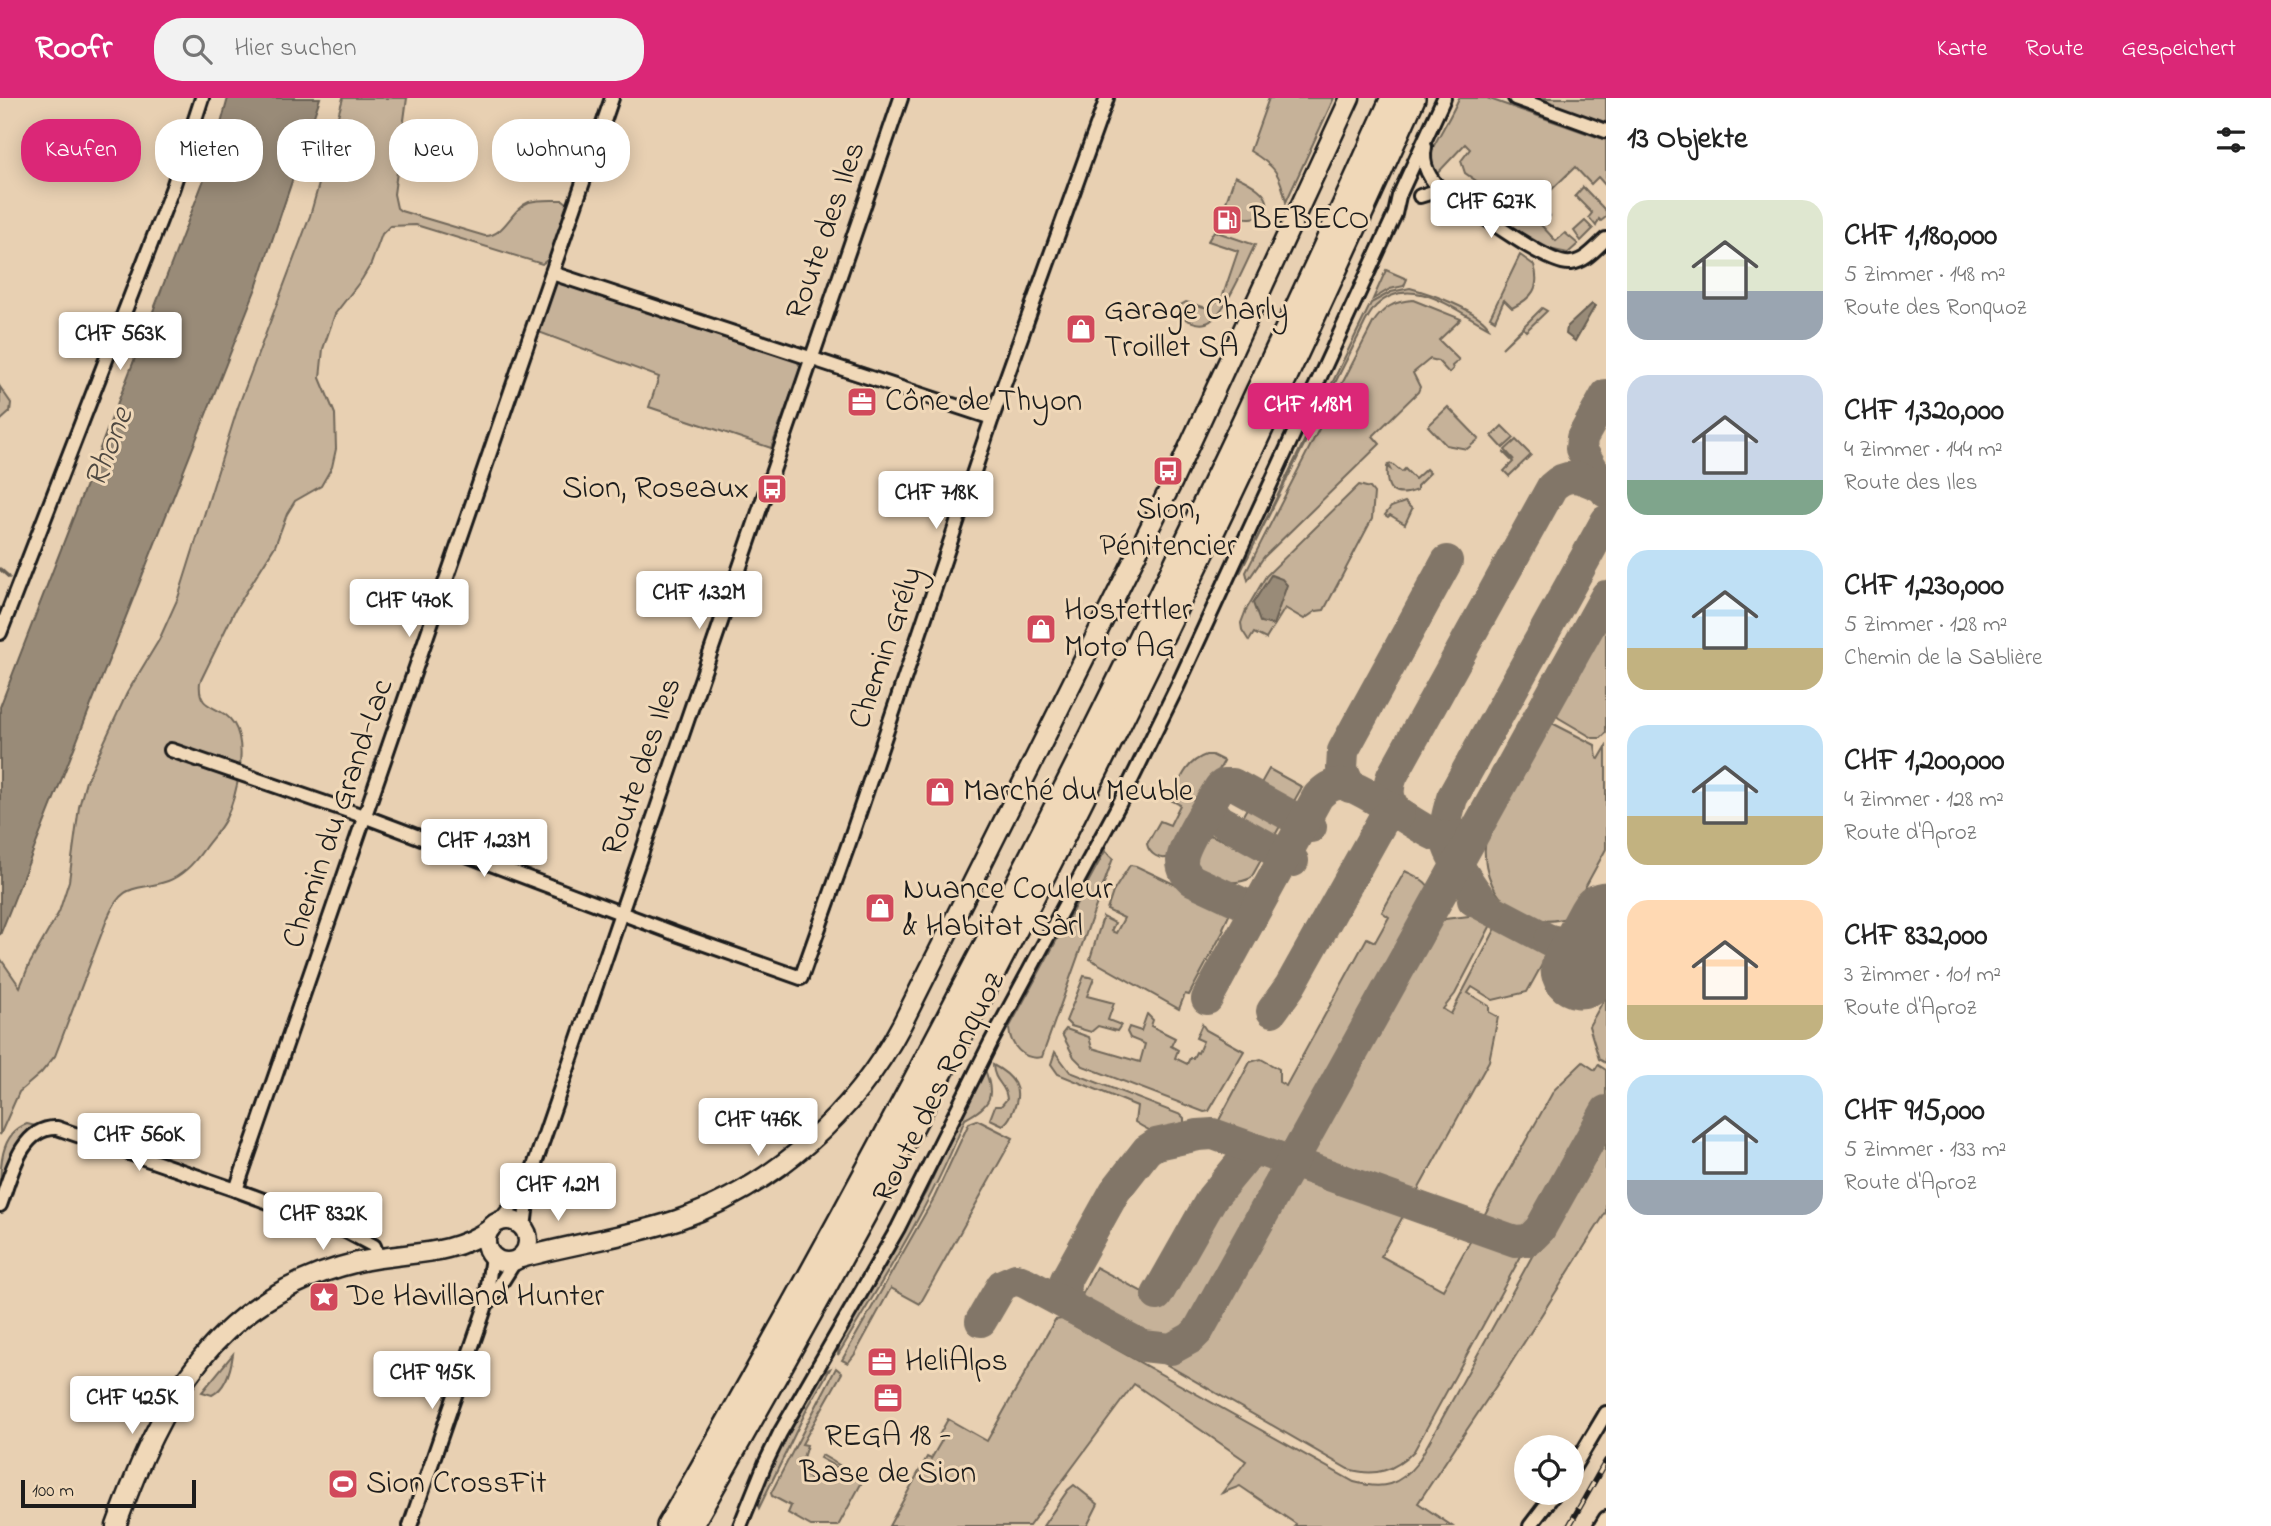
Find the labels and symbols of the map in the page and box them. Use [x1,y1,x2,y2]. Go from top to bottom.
street label: Route des Iles [775,136,879,326]
pin: CHF 627K [1419,180,1563,240]
place label: BEBECO [1249,197,1370,244]
fuel station icon: BEBECO [1210,203,1244,237]
place label: Garage Charly Troillet SA [1104,288,1288,372]
shop icon: Garage Charly Troillet SA [1064,312,1098,346]
pin: CHF 563K [48,313,192,372]
place label: Cône de Thyon [885,379,1082,426]
pin: CHF 1.18M [1228,384,1388,443]
office icon: Cône de Thyon [845,385,879,419]
water label: Rhone [73,400,148,495]
bus stop icon: Sion, Pénitencier [1151,454,1185,488]
place label: Sion, Roseaux [562,466,749,513]
bus stop icon: Sion, Roseaux [755,472,789,506]
pin: CHF 718K [864,472,1008,531]
place label: Sion, Pénitencier [1099,487,1237,571]
street label: Chemin Grély [837,560,937,736]
pin: CHF 1.32M [619,572,779,631]
pin: CHF 470K [337,580,481,639]
place label: Hostettler Moto AG [1064,588,1192,672]
shop icon: Hostettler Moto AG [1024,612,1058,646]
street label: Chemin du Grand-Lac [271,672,407,955]
street label: Route des Iles [591,672,695,862]
place label: Marché du Meuble [963,769,1194,816]
shop icon: Marché du Meuble [923,775,957,809]
pin: CHF 1.23M [404,820,564,879]
place label: Nuance Couleur & Habitat Sàrl [903,867,1113,951]
shop icon: Nuance Couleur & Habitat Sàrl [863,891,897,925]
street label: Route des Ronquoz [861,964,1019,1212]
pin: CHF 476K [686,1098,830,1158]
pin: CHF 560K [67,1114,211,1173]
pin: CHF 1.2M [486,1164,630,1223]
pin: CHF 832K [251,1192,395,1252]
place label: De Havilland Hunter [346,1274,604,1321]
place icon: De Havilland Hunter [307,1280,341,1314]
place label: HeliAlps [905,1339,1008,1386]
office icon: HeliAlps [865,1345,899,1379]
pin: CHF 915K [360,1352,504,1411]
pin: CHF 425K [60,1376,204,1436]
office icon: REGA 18 - Base de Sion [871,1381,905,1415]
place label: REGA 18 - Base de Sion [799,1414,976,1498]
place label: Sion CrossFit [366,1461,547,1508]
sports icon: Sion CrossFit [326,1467,360,1501]
scale bar [21,1477,196,1509]

